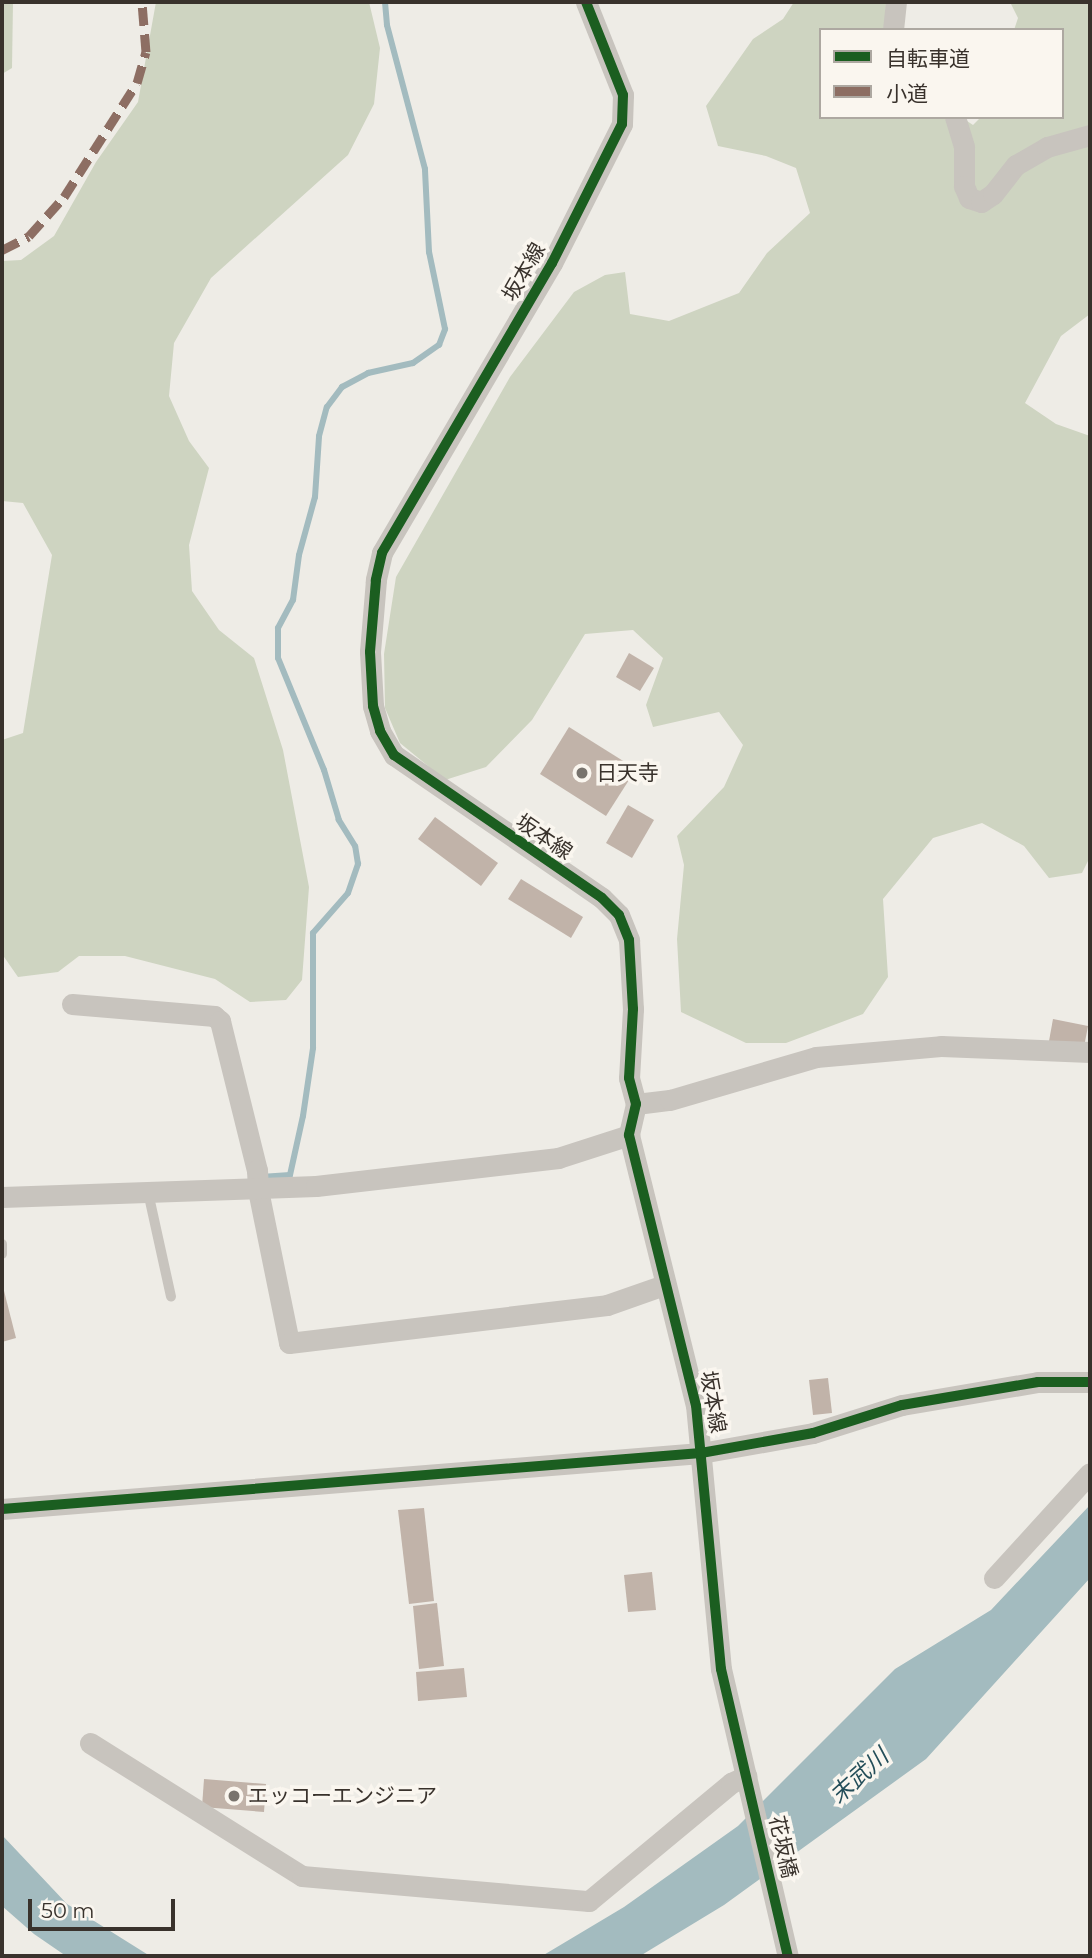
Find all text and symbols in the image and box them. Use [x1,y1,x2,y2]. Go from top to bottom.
legend [819,28,1064,119]
text: 自転車道 [886,46,970,71]
text: 小道 [886,81,928,106]
street label: 坂本線 [497,238,551,306]
place label: 日天寺 [596,760,659,786]
marker: 日天寺 [574,765,590,781]
street label: 坂本線 [511,809,577,865]
street label: 坂本線 [695,1369,731,1435]
water label: 末武川 [824,1743,894,1809]
place label: エッコーエンジニア [248,1783,437,1809]
marker: エッコーエンジニア [226,1788,242,1804]
street label: 花坂橋 [764,1813,802,1881]
scale bar [32,1884,178,1928]
text: 50 m [41,1898,95,1923]

